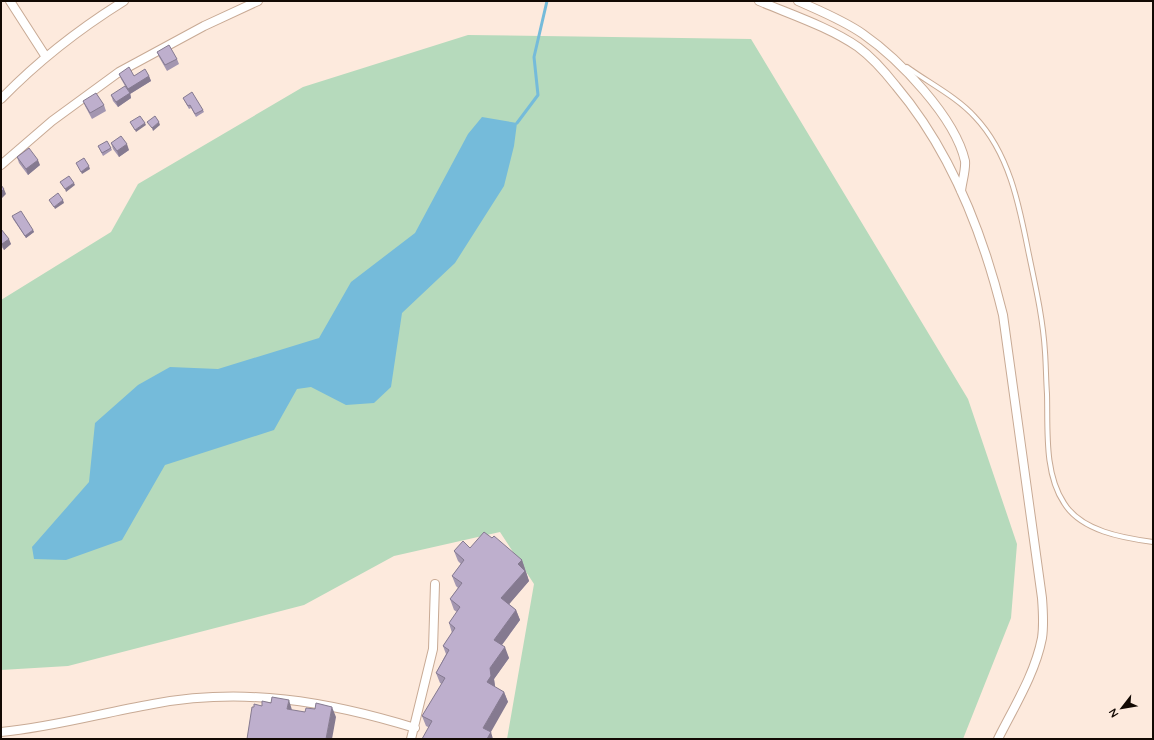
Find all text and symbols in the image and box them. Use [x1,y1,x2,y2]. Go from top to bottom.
north arrow [1102,688,1142,728]
text: N [1105,706,1122,720]

